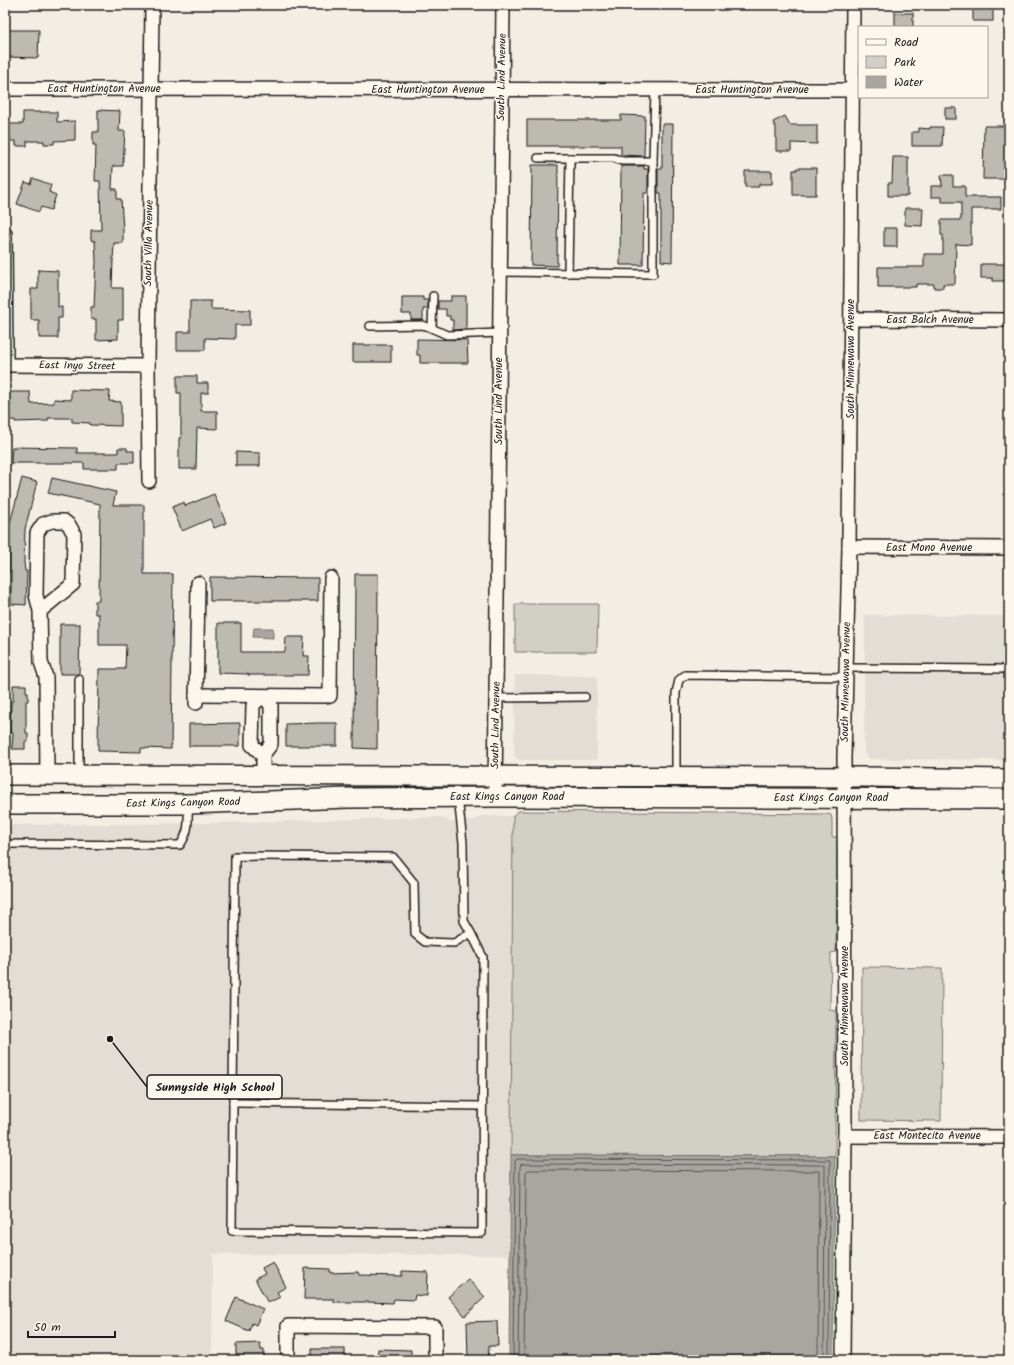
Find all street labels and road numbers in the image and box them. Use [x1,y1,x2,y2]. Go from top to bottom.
street label: South Lind Avenue [492,33,512,121]
street label: East Huntington Avenue [47,80,161,98]
street label: East Huntington Avenue [371,81,485,99]
street label: East Huntington Avenue [695,81,809,99]
street label: South Villa Avenue [139,200,159,286]
street label: South Minnewawa Avenue [842,299,860,419]
street label: East Balch Avenue [886,311,974,329]
street label: East Inyo Street [39,356,116,376]
street label: South Lind Avenue [490,357,508,445]
street label: East Mono Avenue [886,539,972,557]
street label: South Minnewawa Avenue [836,622,856,742]
street label: South Lind Avenue [486,681,506,769]
street label: East Kings Canyon Road [450,788,565,806]
street label: East Kings Canyon Road [774,789,889,807]
street label: East Kings Canyon Road [126,793,241,813]
street label: South Minnewawa Avenue [836,946,854,1066]
street label: East Montecito Avenue [873,1127,981,1145]

